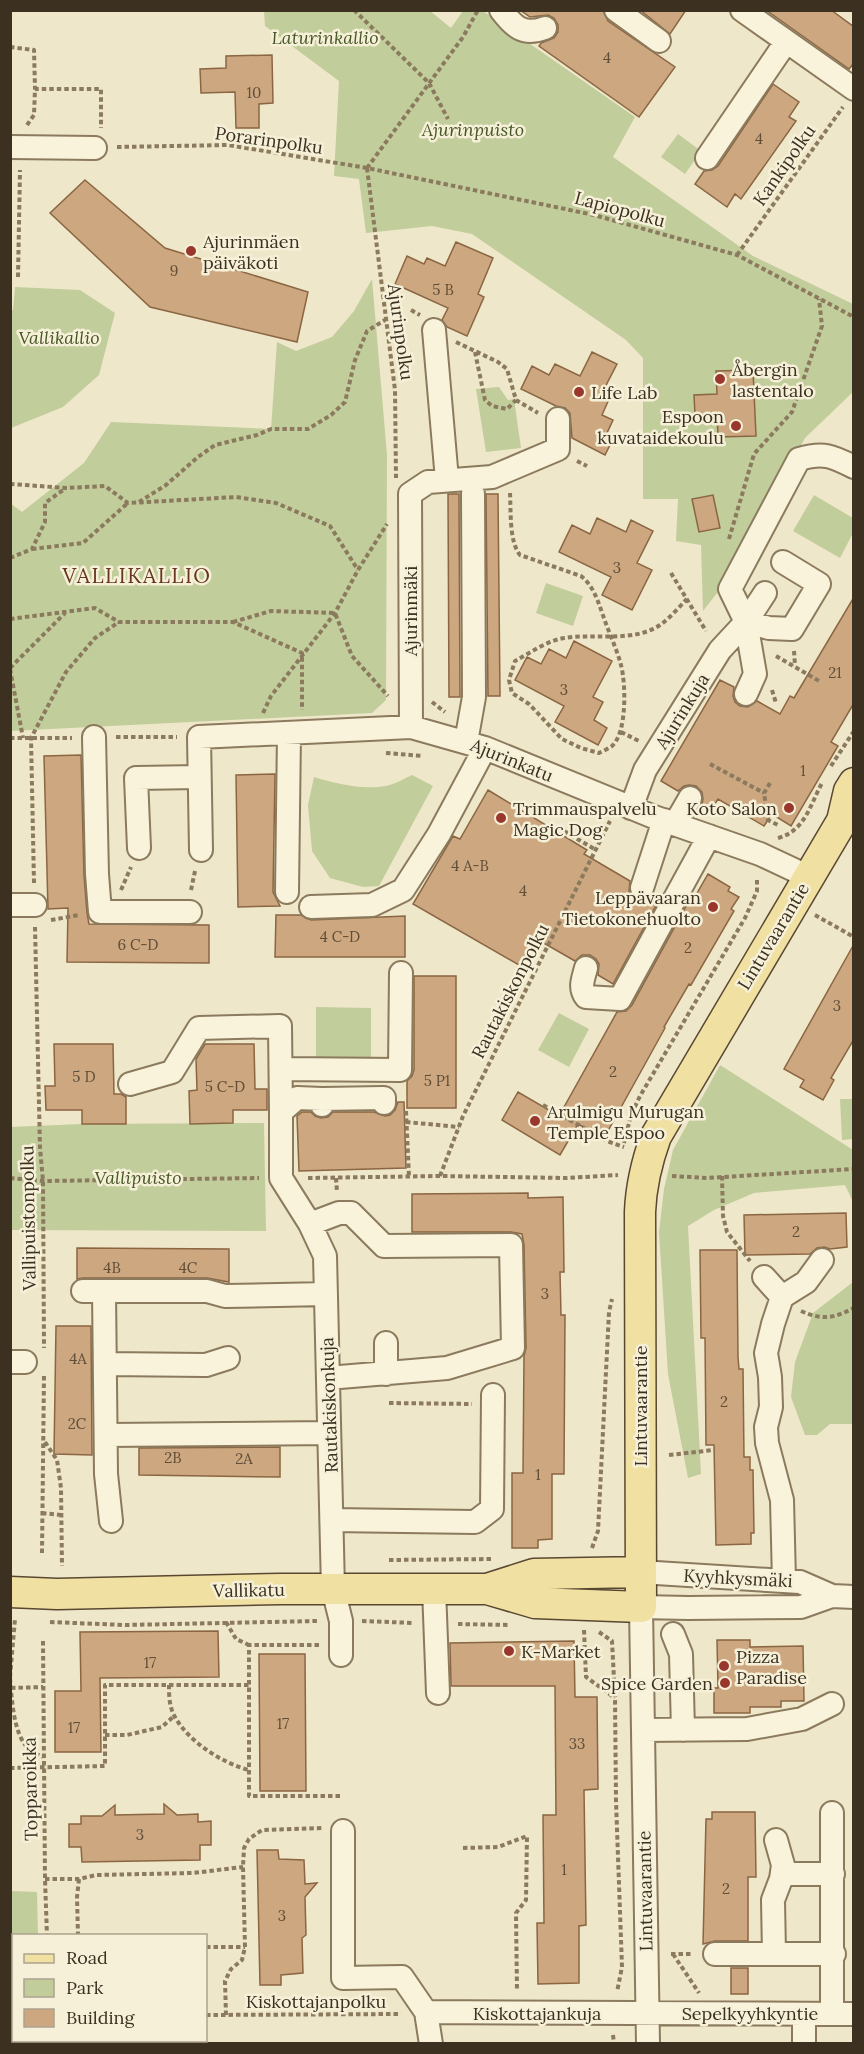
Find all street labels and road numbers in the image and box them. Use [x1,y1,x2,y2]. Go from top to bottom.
street label: Kankipolku [748,120,820,210]
street label: Porarinpolku [214,121,325,159]
street label: Lapiopolku [572,186,668,232]
street label: Ajurinpolku [383,281,419,382]
street label: Ajurinmäki [399,566,422,657]
street label: Ajurinkuja [649,669,714,754]
street label: Ajurinkatu [466,733,557,787]
street label: Lintuvaarantie [732,878,814,994]
street label: Rautakiskonpolku [466,920,554,1062]
street label: Vallipuistonpolku [15,1145,41,1292]
street label: Rautakiskonkuja [315,1337,343,1473]
street label: Lintuvaarantie [629,1345,652,1466]
street label: Kyyhkysmäki [683,1564,793,1592]
street label: Vallikatu [212,1578,285,1602]
street label: Topparoikka [18,1737,42,1841]
street label: Lintuvaarantie [632,1830,658,1952]
street label: Kiskottajanpolku [246,1990,387,2013]
street label: Kiskottajankuja [473,2002,601,2025]
street label: Sepelkyyhkyntie [682,2002,819,2025]

